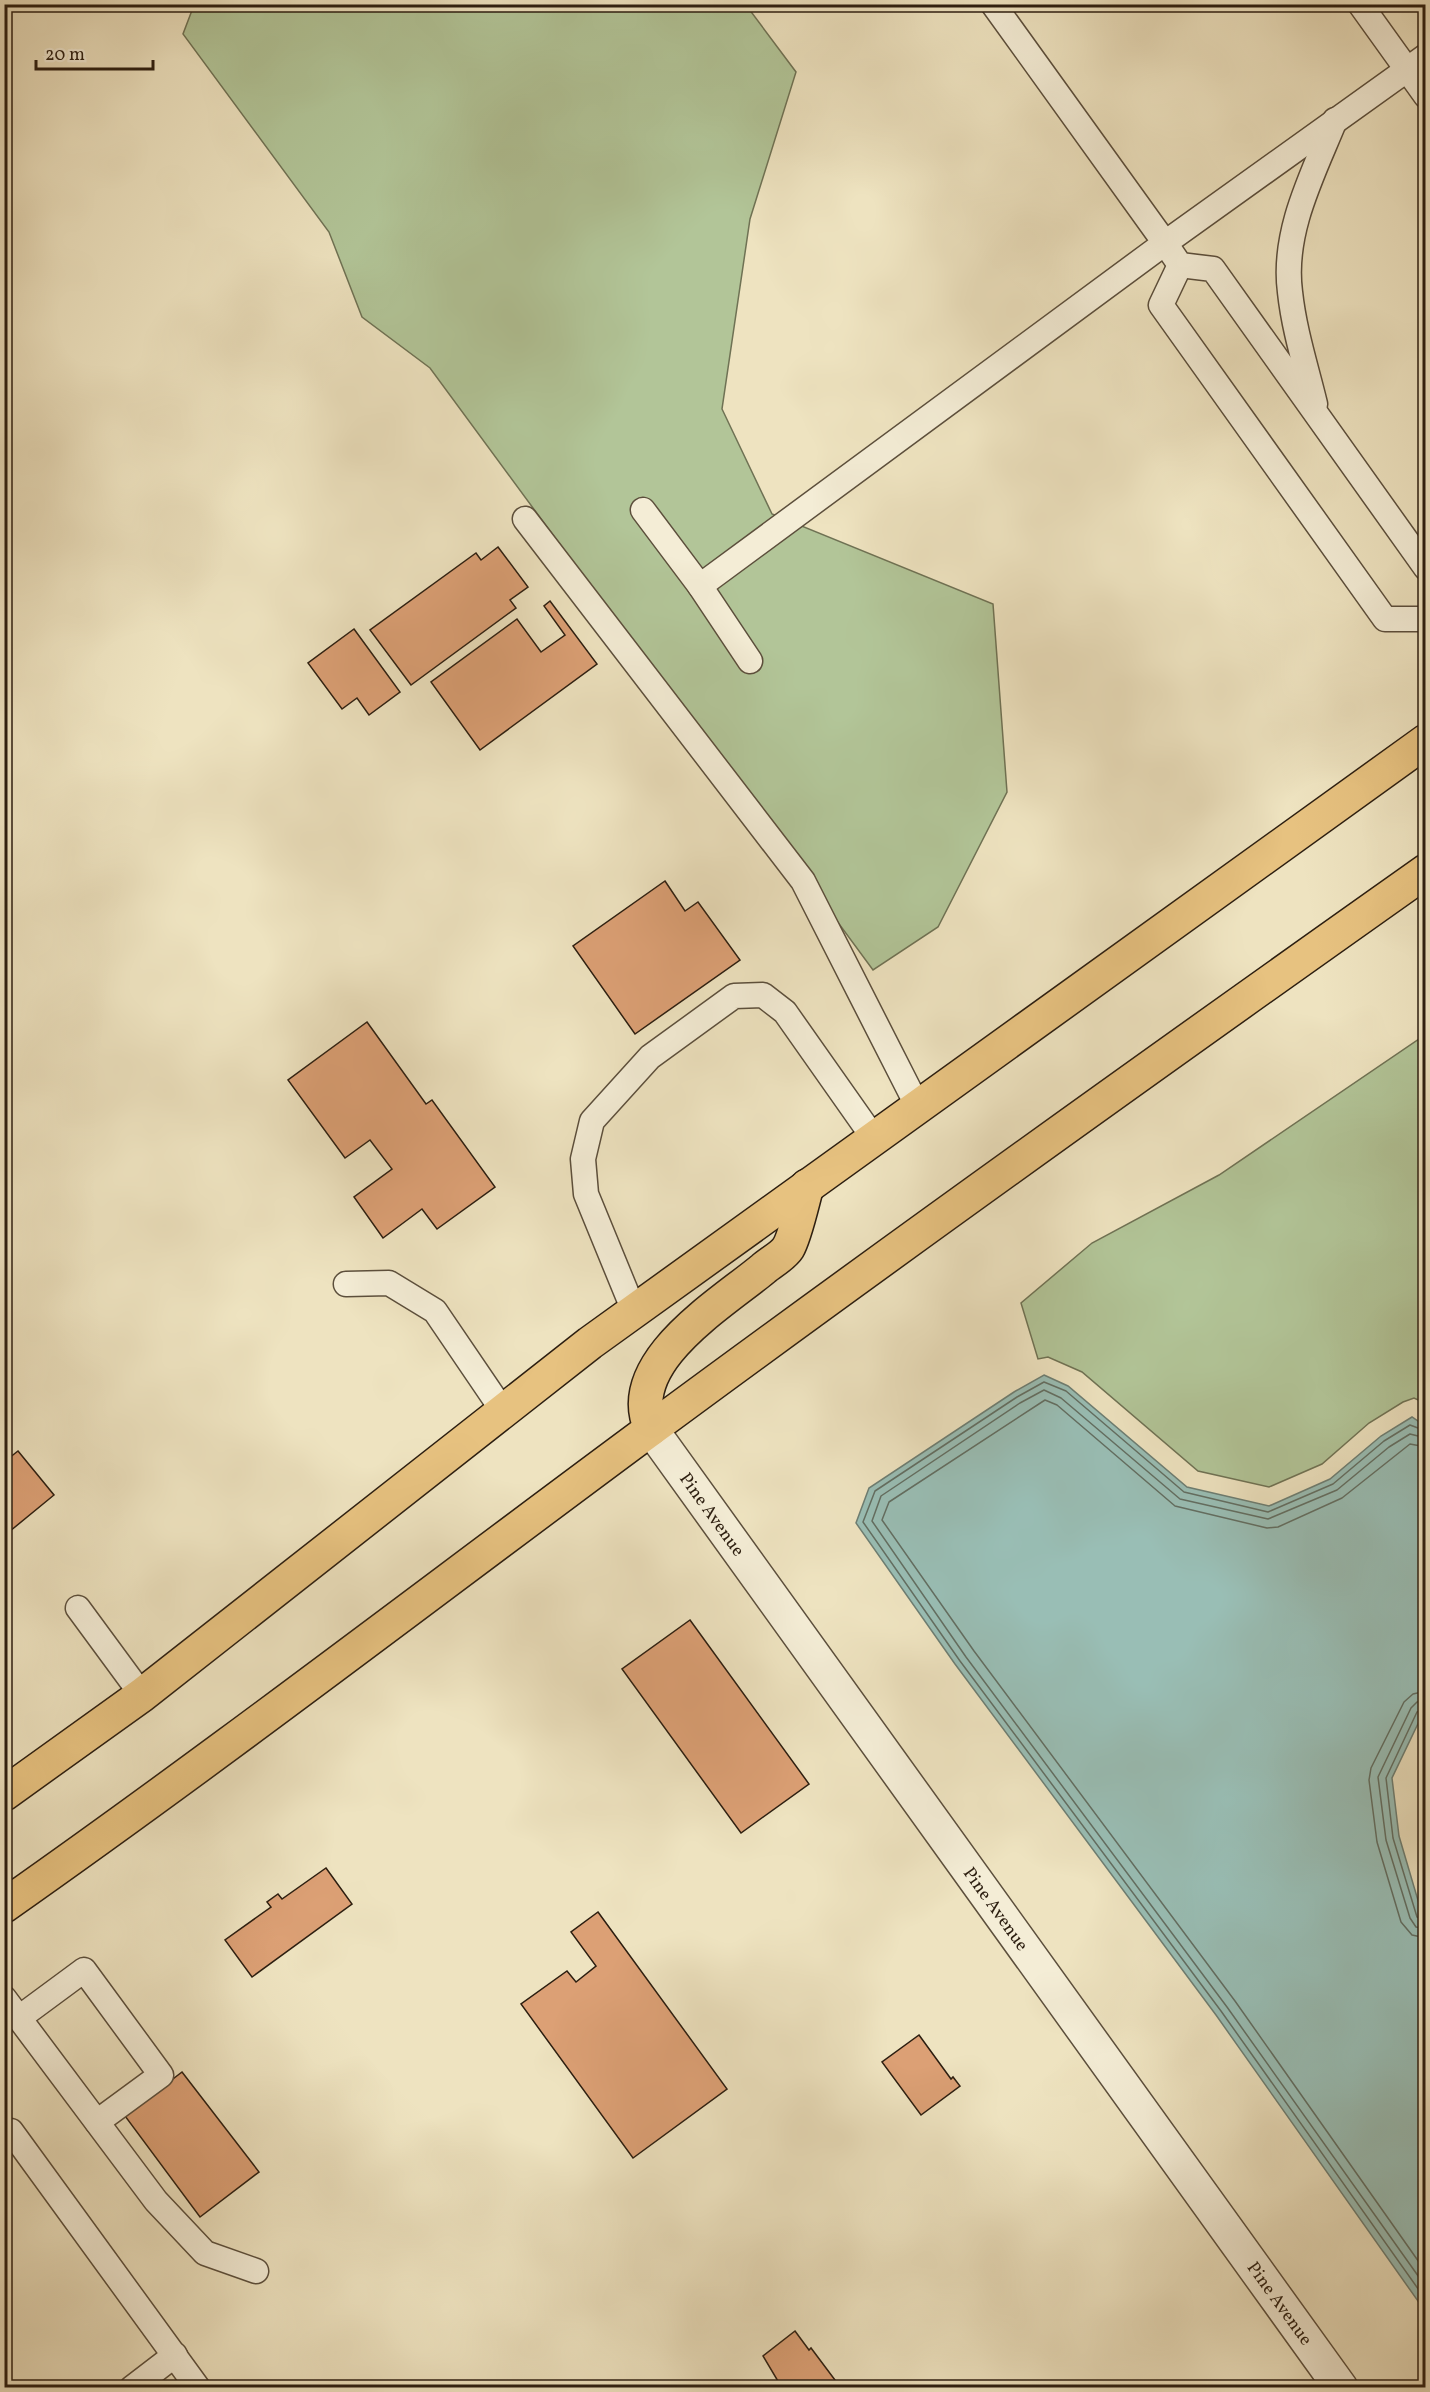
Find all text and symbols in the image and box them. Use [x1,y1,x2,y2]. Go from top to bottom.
scale bar [36,33,153,71]
text: 20 m [45,43,85,68]
street label: Pine Avenue [672,1468,750,1562]
street label: Pine Avenue [956,1863,1034,1957]
street label: Pine Avenue [1240,2257,1317,2351]

